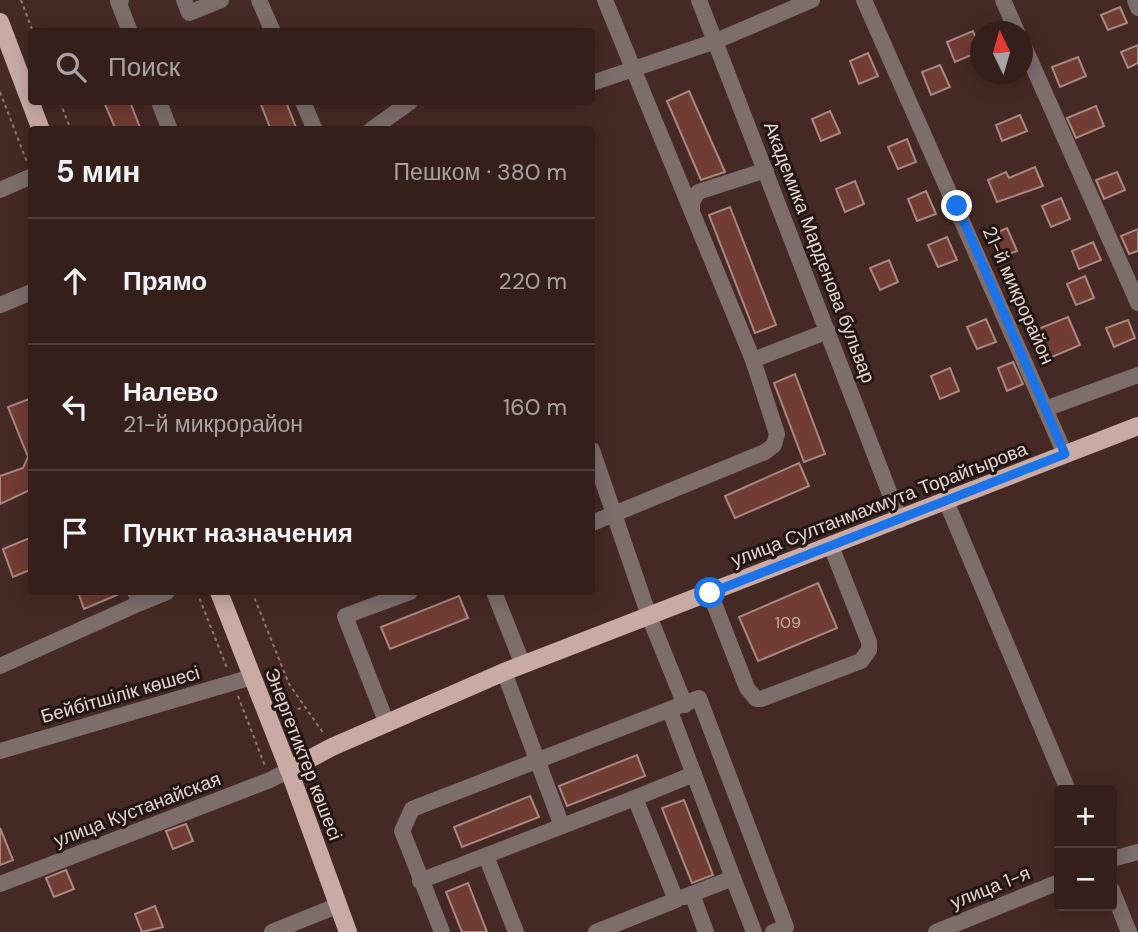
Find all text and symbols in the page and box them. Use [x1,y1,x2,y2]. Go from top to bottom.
north arrow [970,21,1033,84]
search box [28,28,595,105]
icon: search [52,48,90,86]
text: Поиск [108,50,180,84]
street label: Академика Марденова бульвар [758,118,881,386]
text: 5 мин [56,152,140,191]
text: Пешком · 380 m [394,157,567,187]
route end [941,190,972,221]
street label: 21-й микрорайон [977,222,1060,368]
icon: ahead [56,262,94,300]
text: Прямо [123,264,207,298]
text: 220 m [498,266,567,296]
text: Налево [123,375,218,409]
icon: left [56,388,94,426]
text: 160 m [503,392,567,422]
text: 21-й микрорайон [123,409,303,439]
street label: улица Султанмахмута Торайгырова [728,436,1031,573]
icon: arrive [56,514,94,552]
text: Пункт назначения [123,516,353,550]
route start [694,577,725,608]
house number: 109 [775,612,801,633]
street label: Бейбітшілік көшесі [38,660,202,729]
street label: Энергетиктер көшесі [259,664,348,844]
street label: улица Кустанайская [50,766,224,853]
map controls [1054,785,1117,911]
button: + [1054,785,1117,848]
button: − [1054,848,1117,911]
street label: улица 1-я [947,860,1034,915]

